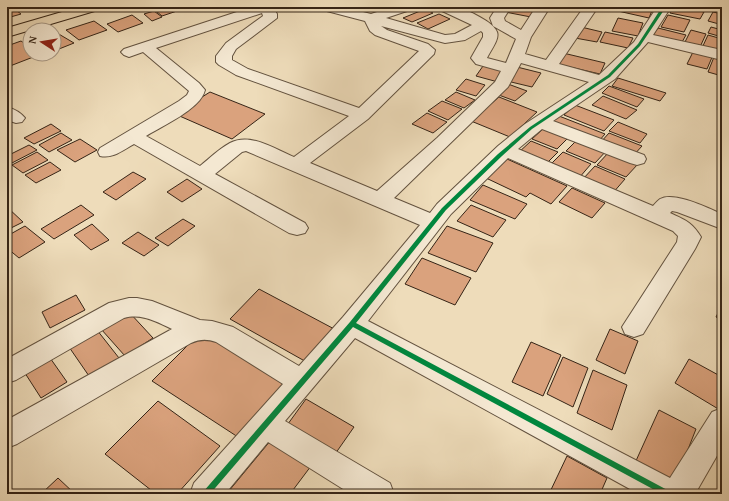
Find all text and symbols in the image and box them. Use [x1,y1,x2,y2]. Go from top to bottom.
north arrow [22,22,62,62]
text: N [24,34,41,45]

